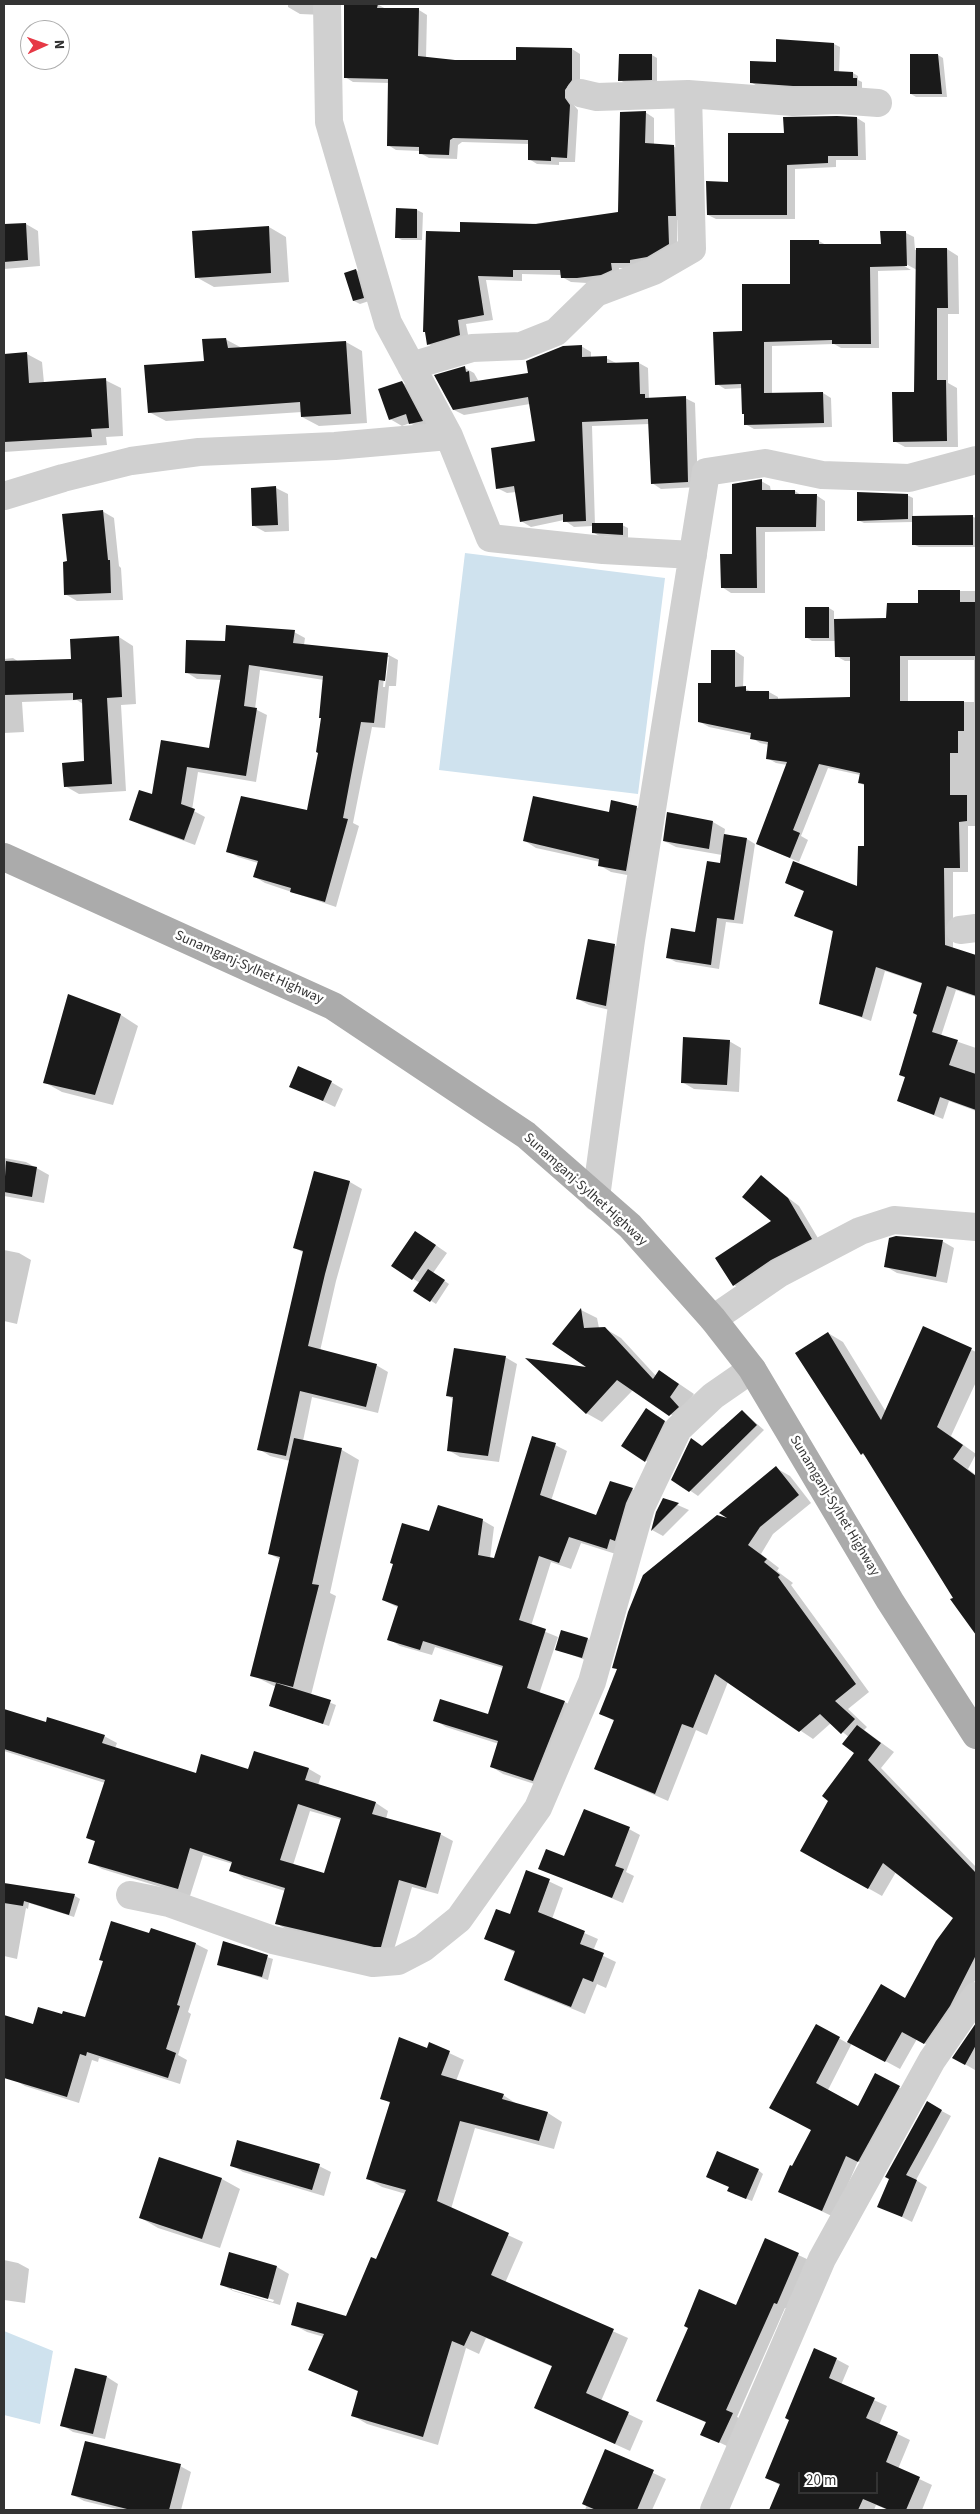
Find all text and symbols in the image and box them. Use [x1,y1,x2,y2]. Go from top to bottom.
north arrow [20,20,70,70]
text: N [49,40,69,50]
street label: Sunamganj-Sylhet Highway [172,928,326,1008]
street label: Sunamganj-Sylhet Highway [520,1130,650,1250]
street label: Sunamganj-Sylhet Highway [785,1433,883,1579]
scale bar [800,2462,880,2494]
text: 20 m [806,2470,836,2491]

